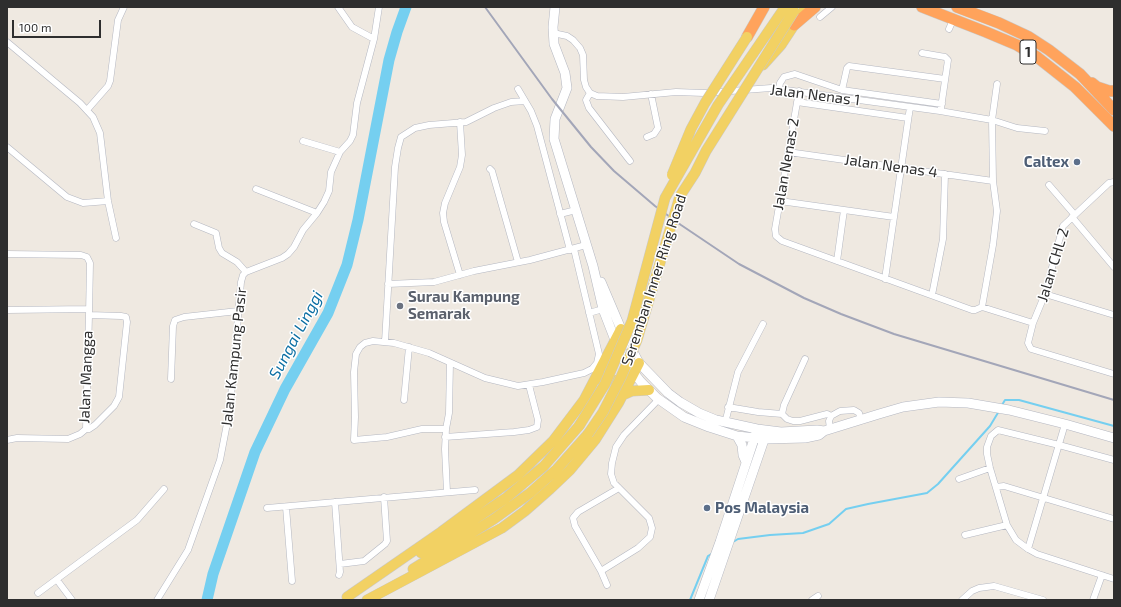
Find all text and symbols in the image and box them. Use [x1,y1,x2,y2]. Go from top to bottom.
scale bar [14,12,103,38]
text: 100 m [19,20,51,34]
road number: 1 [1020,40,1036,64]
street label: Jalan Nenas 1 [769,81,861,109]
street label: Jalan Nenas 2 [769,117,803,211]
street label: Jalan Nenas 4 [843,151,939,181]
place label: Caltex [1024,153,1069,171]
marker: Caltex [1072,157,1082,167]
street label: Seremban Inner Ring Road [618,192,690,368]
street label: Jalan CHL 2 [1033,226,1073,304]
street label: Jalan Kampung Pasir [218,286,250,428]
water label: Sungai Linggi [265,288,327,382]
place label: Surau Kampung Semarak [408,288,520,323]
marker: Surau Kampung Semarak [395,301,405,311]
street label: Jalan Mangga [75,330,97,424]
place label: Pos Malaysia [715,499,809,517]
marker: Pos Malaysia [702,503,712,513]

